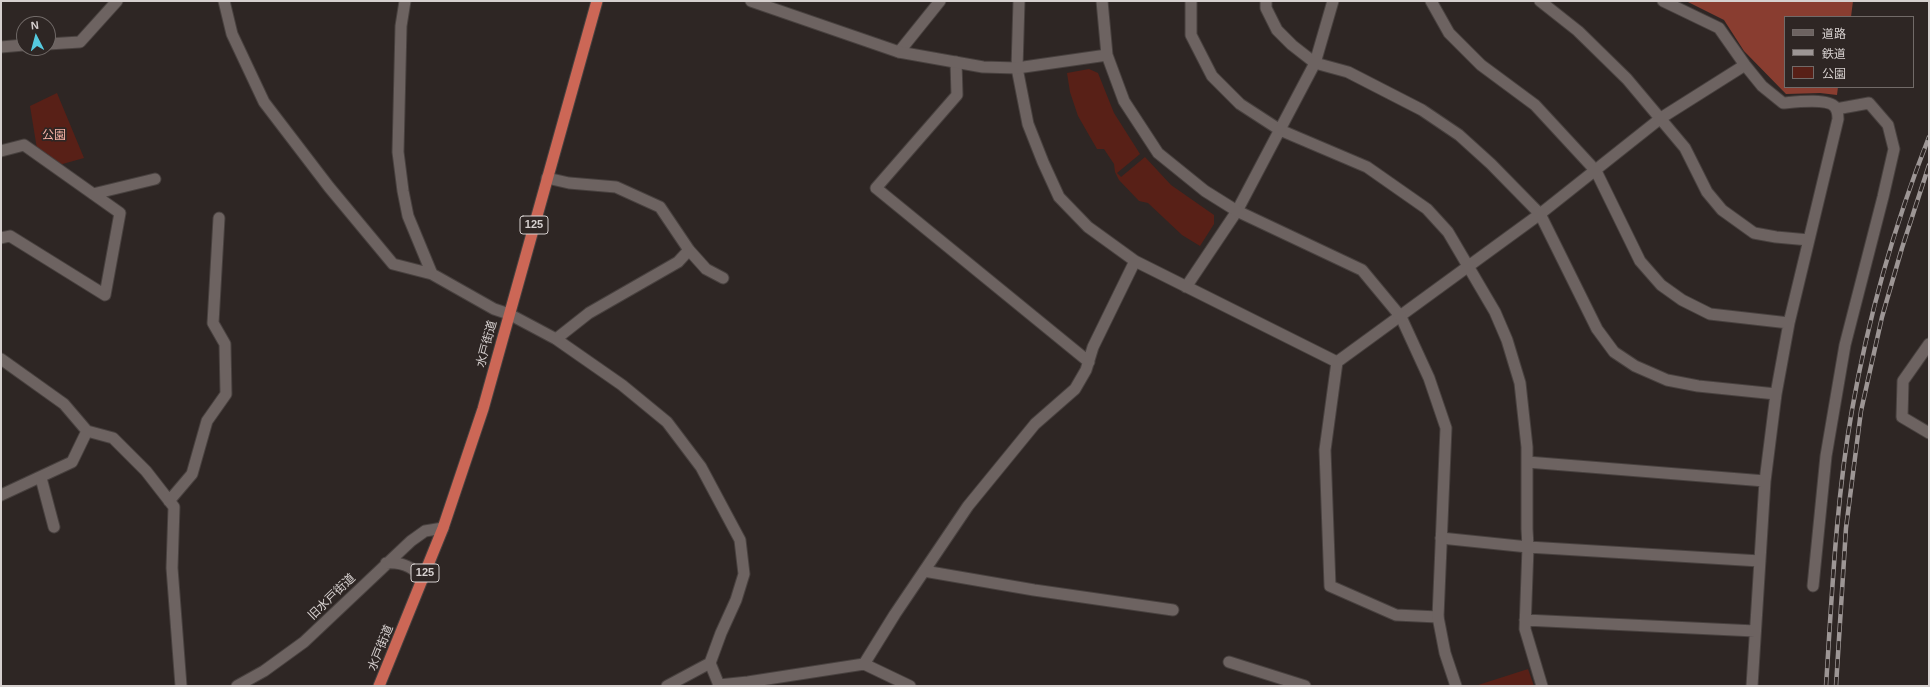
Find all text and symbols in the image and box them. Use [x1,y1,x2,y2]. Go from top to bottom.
north arrow [16,16,56,56]
legend [1784,16,1914,88]
text: N [30,19,39,31]
text: 道路 [1822,27,1846,41]
text: 鉄道 [1822,47,1846,61]
text: 公園 [1822,67,1846,81]
park label: 公園 [42,129,66,143]
road number: 125 [520,216,548,234]
street label: 水戸街道 [474,319,500,369]
road number: 125 [411,564,439,582]
street label: 旧水戸街道 [305,571,359,623]
street label: 水戸街道 [365,623,397,673]

